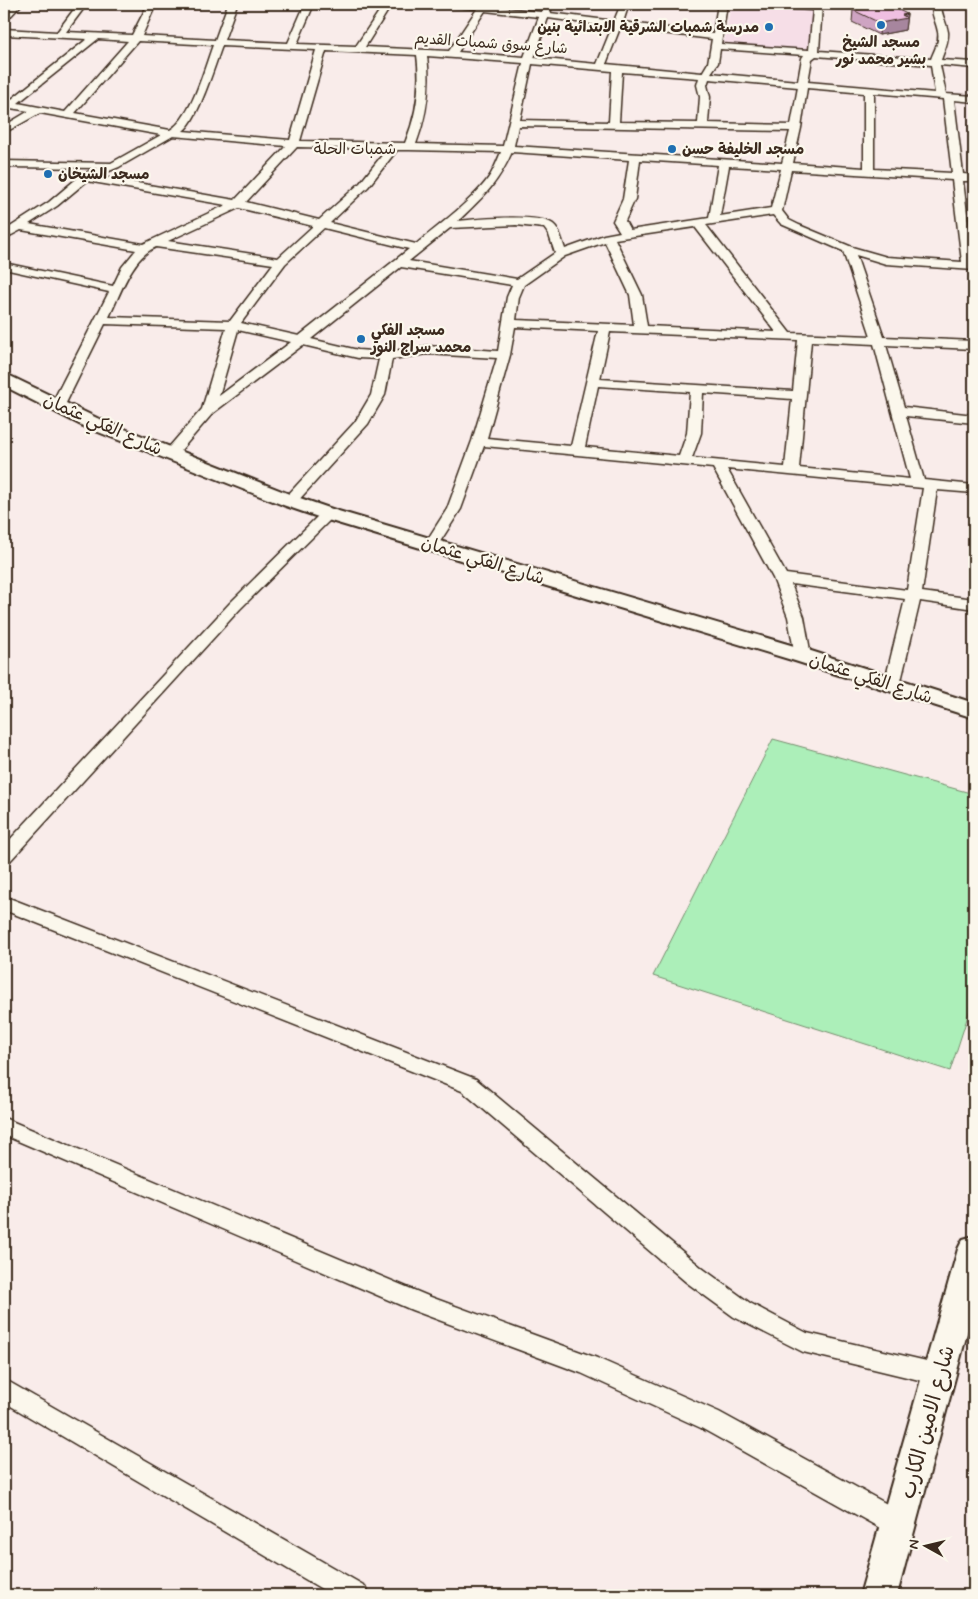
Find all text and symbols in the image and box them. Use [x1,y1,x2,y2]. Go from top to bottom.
place label: مدرسة شمبات الشرقية الابتدائية بنين [537,18,759,38]
marker: مسجد الشيخ بشير محمد نور [875,19,887,31]
marker: مدرسة شمبات الشرقية الابتدائية بنين [763,21,775,33]
street label: شارع سوق شمبات القديم [414,29,568,59]
place label: مسجد الشيخ بشير محمد نور [835,33,926,70]
district label: شمبات الحلة [314,139,396,160]
place label: مسجد الخليفة حسن [682,140,804,160]
marker: مسجد الخليفة حسن [666,143,678,155]
place label: مسجد الشيخان [58,165,150,185]
marker: مسجد الشيخان [42,168,54,180]
place label: مسجد الفكي محمد سراج النور [369,321,472,358]
marker: مسجد الفكي محمد سراج النور [355,333,367,345]
street label: شارع الفكي عثمان [38,388,166,465]
street label: شارع الفكي عثمان [417,531,547,594]
street label: شارع الفكي عثمان [805,648,935,713]
street label: شارع الامين الكارب [894,1342,962,1502]
north arrow [900,1522,950,1572]
text: N [905,1538,924,1550]

